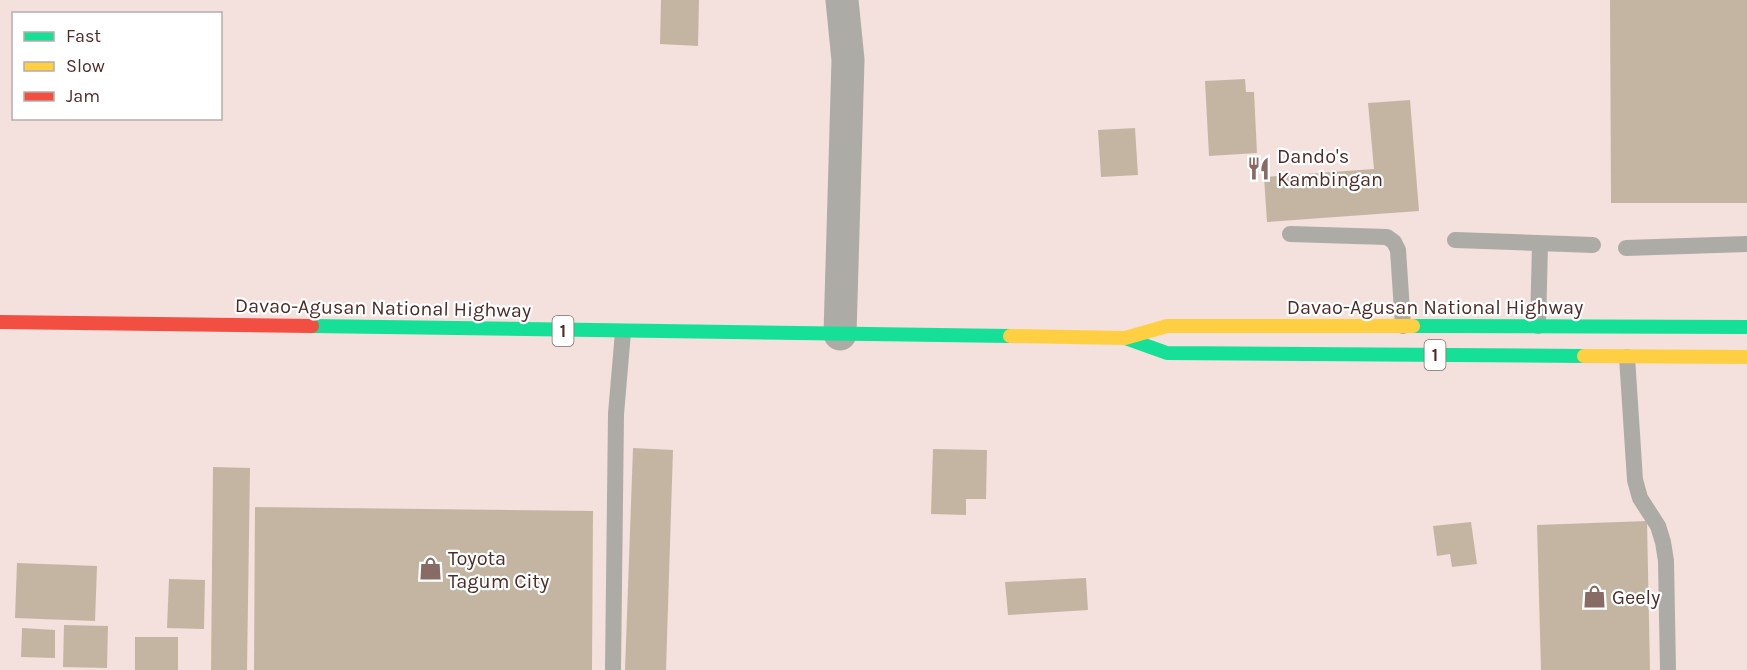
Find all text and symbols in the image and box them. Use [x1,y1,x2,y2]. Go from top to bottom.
legend [12,12,222,120]
text: Fast [66,25,101,47]
text: Slow [66,55,105,77]
text: Jam [66,85,100,107]
place label: Dando's Kambingan [1277,145,1383,191]
restaurant icon: Dando's Kambingan [1246,155,1272,181]
street label: Davao-Agusan National Highway [235,294,531,322]
street label: Davao-Agusan National Highway [1287,296,1583,319]
road number: 1 [552,316,574,346]
road number: 1 [1424,340,1446,370]
place label: Toyota Tagum City [448,547,549,593]
shop icon: Toyota Tagum City [417,556,443,582]
shop icon: Geely [1581,584,1607,610]
place label: Geely [1612,586,1660,609]

